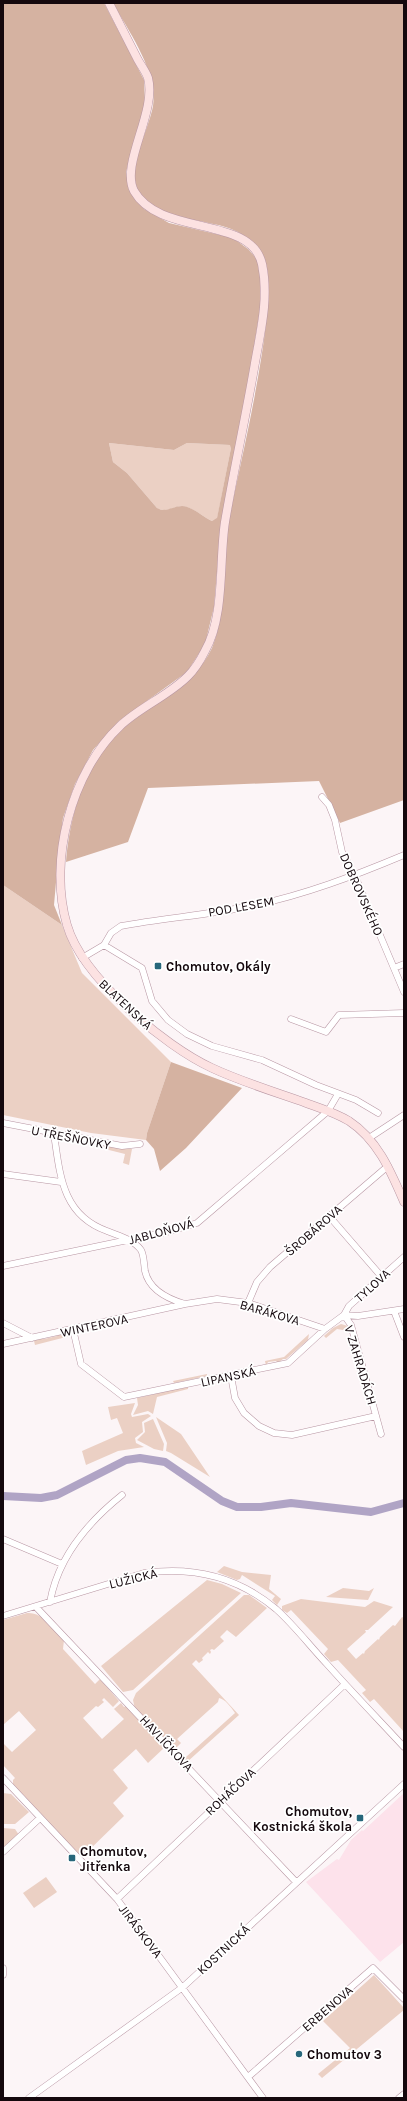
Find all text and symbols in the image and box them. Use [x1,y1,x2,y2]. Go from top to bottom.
street label: DOBROVSKÉHO [337,850,388,938]
street label: POD LESEM [207,893,275,920]
place label: Chomutov, Okály [166,959,271,974]
marker: Chomutov, Okály [153,961,163,971]
street label: BLATENSKÁ [96,975,157,1033]
street label: U TŘEŠŇOVKY [30,1121,112,1153]
street label: ŠROBÁROVA [281,1200,345,1259]
street label: JABLOŇOVÁ [126,1214,196,1247]
street label: TYLOVA [352,1265,393,1305]
street label: BARÁKOVA [238,1295,303,1328]
street label: WINTEROVA [59,1311,130,1340]
street label: V ZAHRADÁCH [341,1323,382,1407]
street label: LIPANSKÁ [199,1361,258,1390]
street label: LUŽICKÁ [107,1563,159,1592]
street label: HAVLÍČKOVA [137,1711,198,1775]
street label: ROHÁČOVA [201,1763,259,1818]
place label: Chomutov, Kostnická škola [253,1804,352,1834]
marker: Chomutov, Kostnická škola [355,1813,365,1823]
place label: Chomutov, Jitřenka [80,1844,147,1874]
marker: Chomutov, Jitřenka [67,1853,77,1863]
street label: JIRÁSKOVA [116,1901,167,1961]
street label: KOSTNICKÁ [193,1919,253,1978]
street label: ERBENOVA [299,1982,356,2034]
place label: Chomutov 3 [307,2047,382,2062]
marker: Chomutov 3 [294,2049,304,2059]

